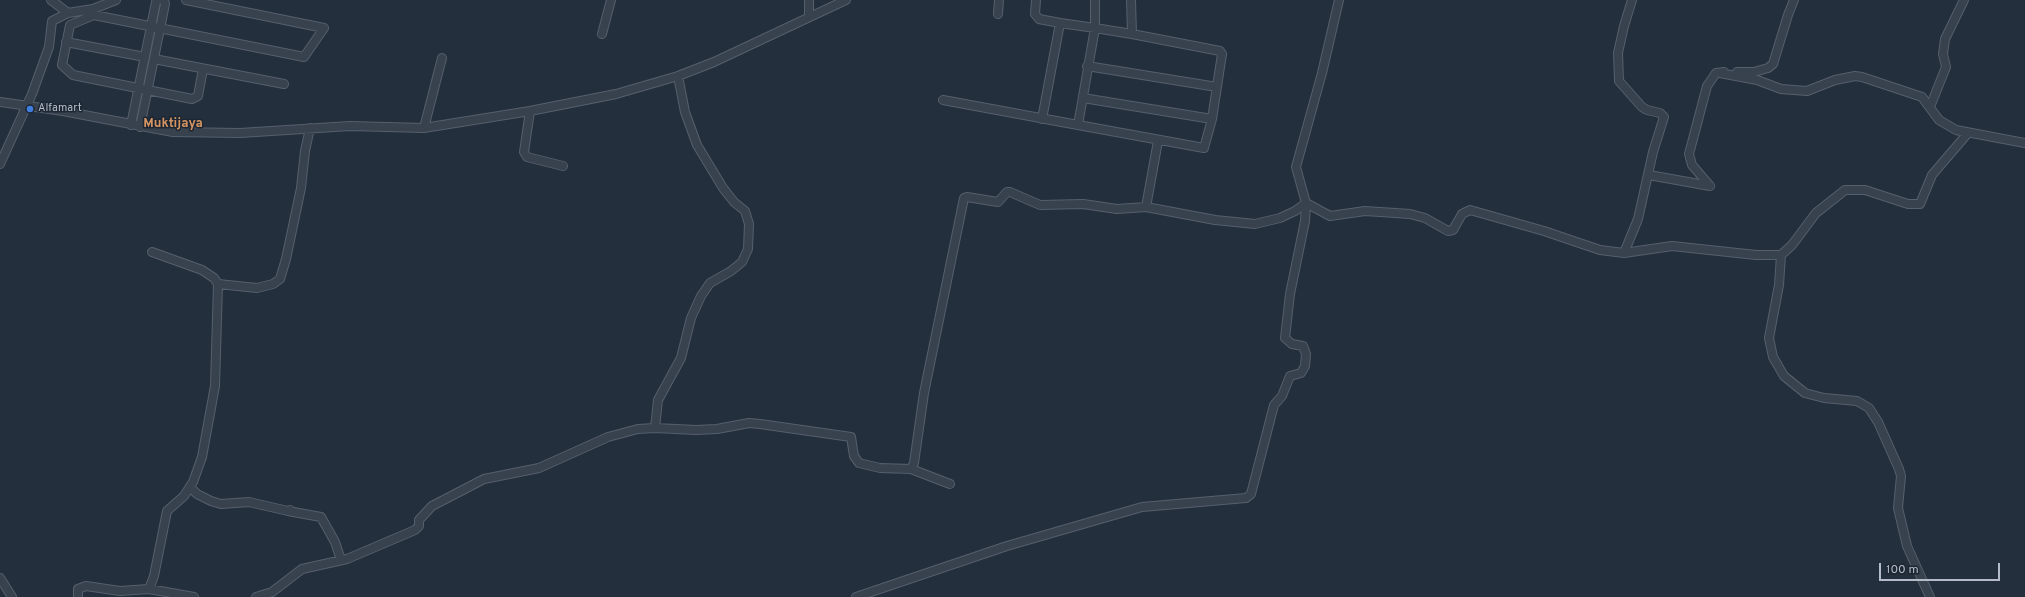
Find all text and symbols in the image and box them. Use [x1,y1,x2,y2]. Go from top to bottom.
place label: Alfamart [38,102,82,116]
marker: Alfamart [25,104,35,114]
district label: Muktijaya [143,116,203,132]
scale bar [1881,555,2002,581]
text: 100 m [1886,562,1919,578]

